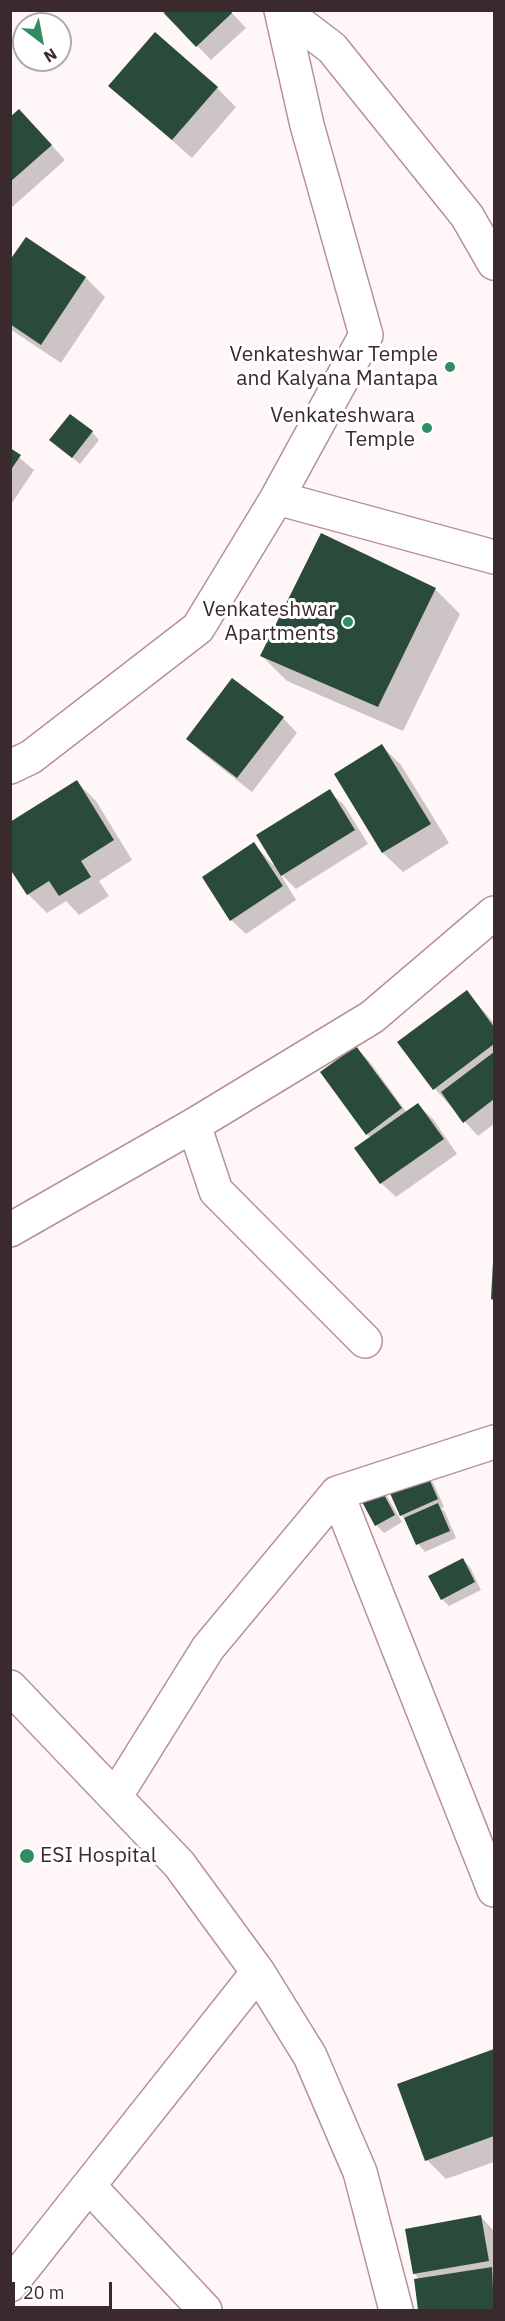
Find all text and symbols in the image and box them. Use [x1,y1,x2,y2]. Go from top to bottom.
north arrow [12,12,72,72]
text: N [40,44,61,67]
place label: Venkateshwar Temple and Kalyana Mantapa [230,342,438,392]
marker: Venkateshwar Temple and Kalyana Mantapa [443,360,457,374]
place label: Venkateshwara Temple [270,403,415,453]
marker: Venkateshwara Temple [420,421,434,435]
place label: Venkateshwar Apartments [202,597,336,647]
marker: Venkateshwar Apartments [341,615,355,629]
place label: ESI Hospital [40,1843,156,1869]
marker: ESI Hospital [18,1847,36,1865]
scale bar [15,2270,116,2308]
text: 20 m [23,2281,65,2304]

